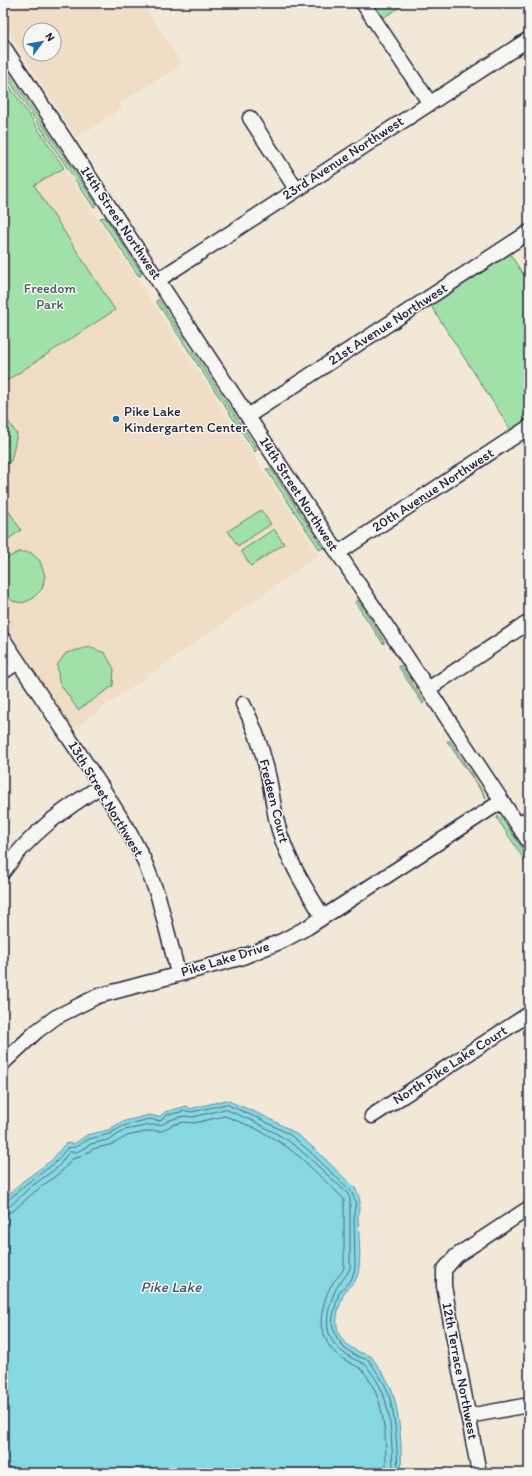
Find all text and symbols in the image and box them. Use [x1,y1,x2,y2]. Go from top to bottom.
north arrow [22,22,62,62]
text: N [43,30,58,44]
street label: 23rd Avenue Northwest [279,112,407,204]
street label: 14th Street Northwest [77,163,165,283]
street label: 21st Avenue Northwest [325,279,451,369]
park label: Freedom Park [24,280,76,313]
place label: Pike Lake Kindergarten Center [124,403,248,436]
marker: Pike Lake Kindergarten Center [111,414,121,424]
street label: 14th Street Northwest [256,434,342,554]
street label: 20th Avenue Northwest [369,444,497,536]
street label: 13th Street Northwest [65,738,147,860]
street label: Fredeen Court [255,757,293,845]
street label: Pike Lake Drive [179,937,271,981]
street label: North Pike Lake Court [390,1022,510,1108]
water label: Pike Lake [141,1278,202,1296]
street label: 12th Terrace Northwest [438,1301,482,1441]

